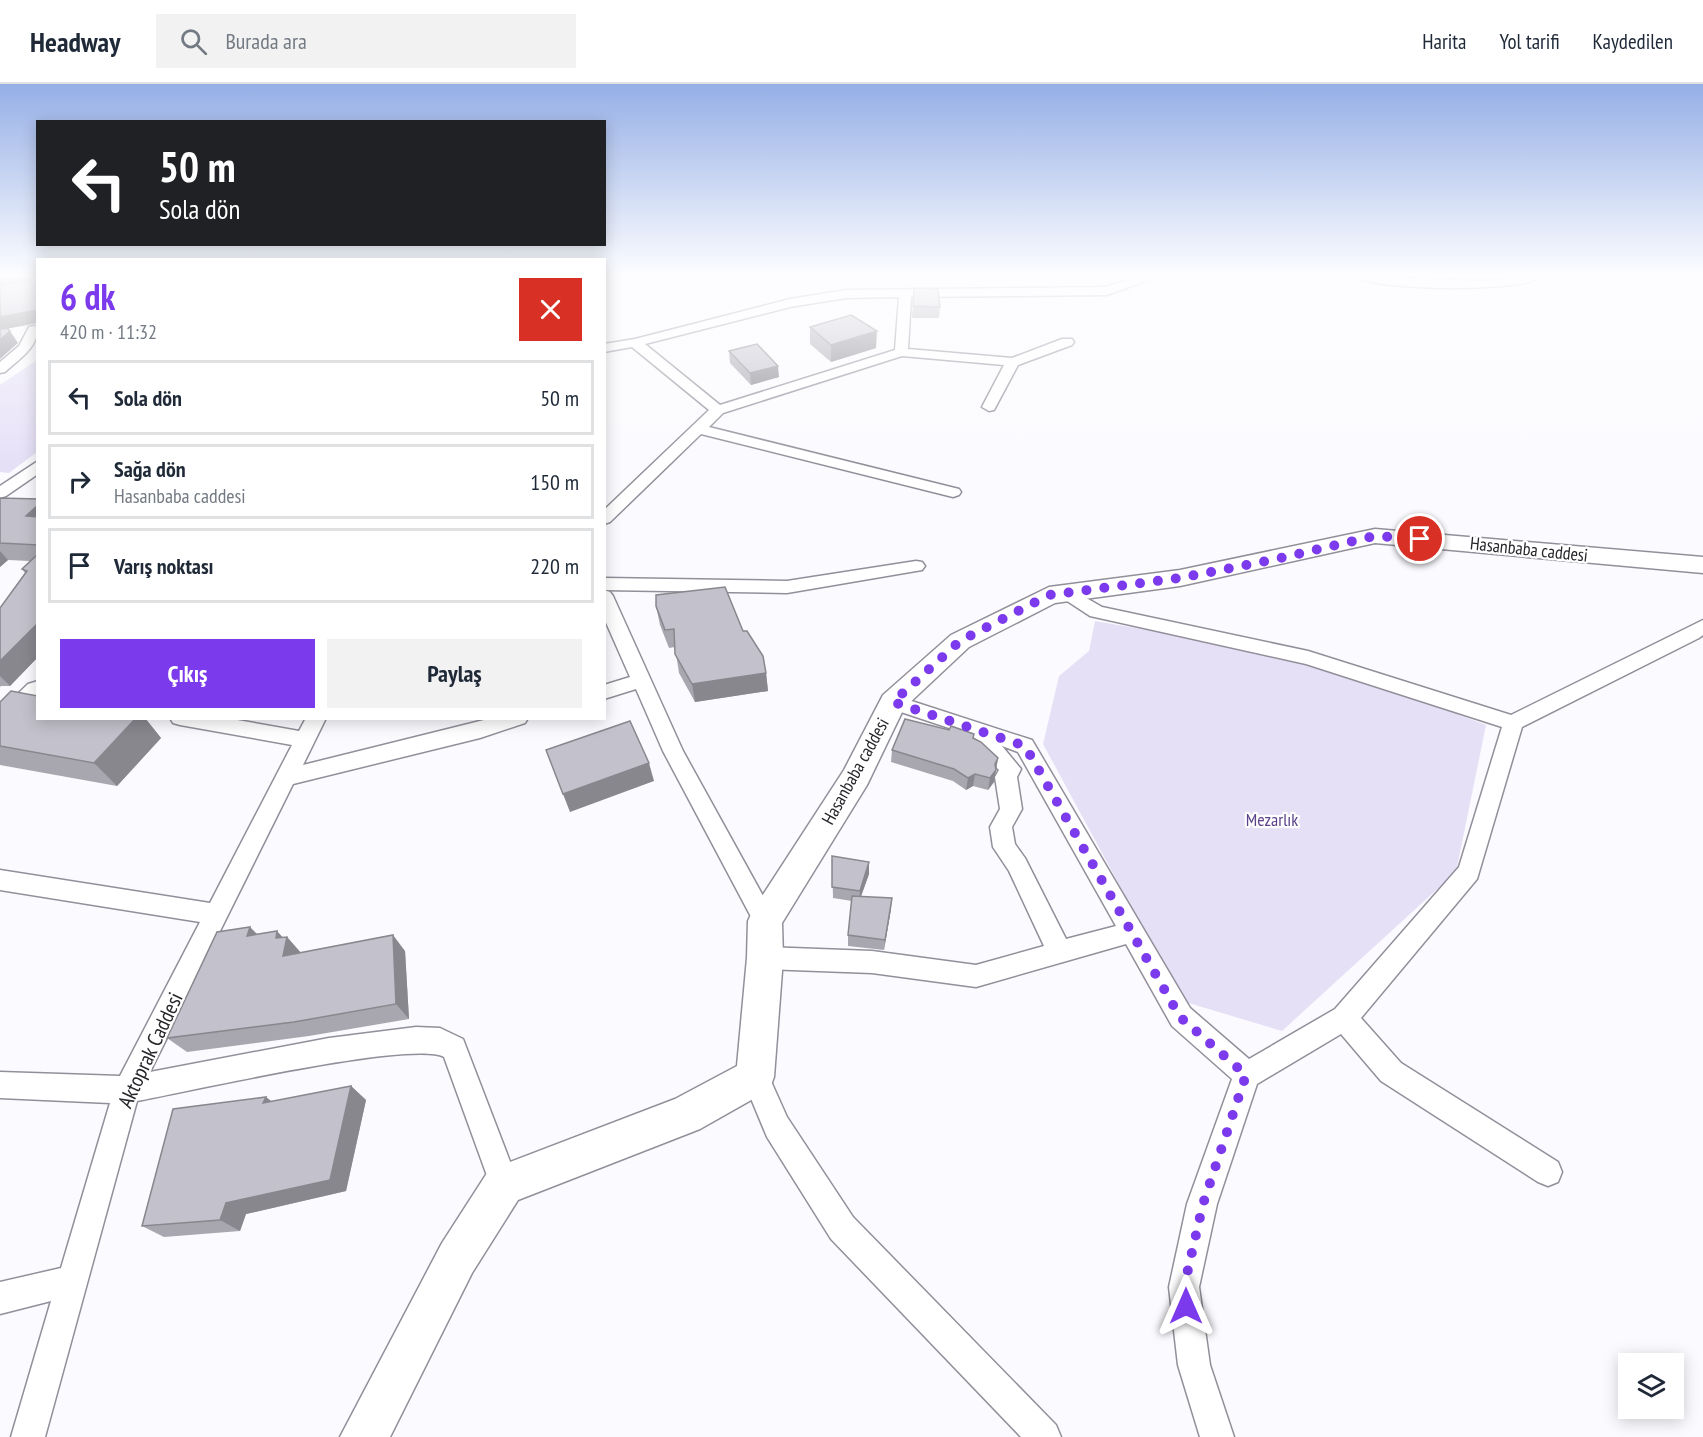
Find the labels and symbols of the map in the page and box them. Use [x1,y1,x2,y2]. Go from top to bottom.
pin [1394,513,1445,564]
street label: Hasanbaba caddesi [1469,531,1589,567]
street label: Hasanbaba caddesi [816,714,894,828]
park label: Mezarlık [1246,808,1298,831]
street label: Aktoprak Caddesi [111,988,189,1112]
position arrow [1154,1274,1218,1338]

